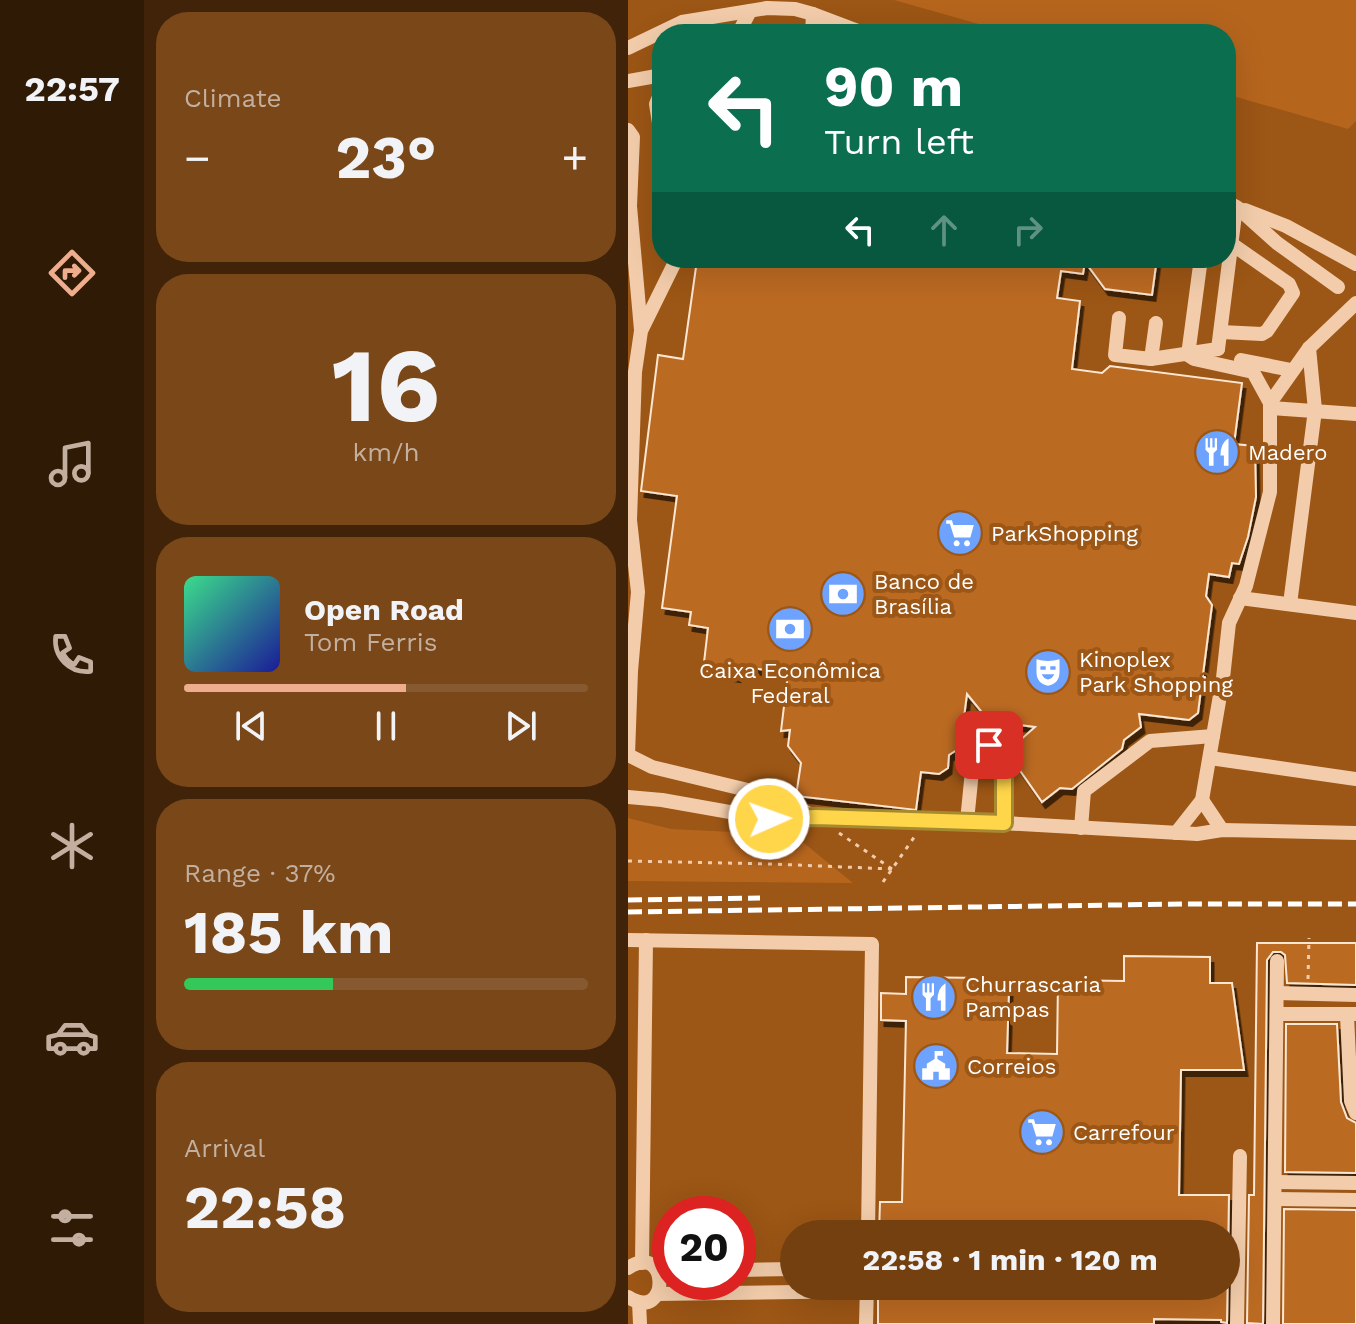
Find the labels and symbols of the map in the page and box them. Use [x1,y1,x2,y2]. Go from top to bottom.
restaurant icon: Madero [1193,428,1241,476]
place label: Madero [1248,440,1327,465]
supermarket icon: ParkShopping [936,509,984,557]
place label: ParkShopping [991,521,1138,546]
place label: Banco de Brasília [874,569,974,619]
bank icon: Banco de Brasília [819,570,867,618]
bank icon: Caixa Econômica Federal [766,605,814,653]
place label: Kinoplex Park Shopping [1079,647,1233,697]
theatre icon: Kinoplex Park Shopping [1024,648,1072,696]
place label: Caixa Econômica Federal [699,658,881,708]
pin [955,711,1023,779]
position arrow [727,777,811,861]
place label: Churrascaria Pampas [965,972,1101,1022]
restaurant icon: Churrascaria Pampas [910,973,958,1021]
public building icon: Correios [912,1042,960,1090]
place label: Correios [967,1054,1056,1079]
supermarket icon: Carrefour [1018,1108,1066,1156]
place label: Carrefour [1073,1120,1175,1145]
speed limit sign: 20 [652,1196,756,1300]

